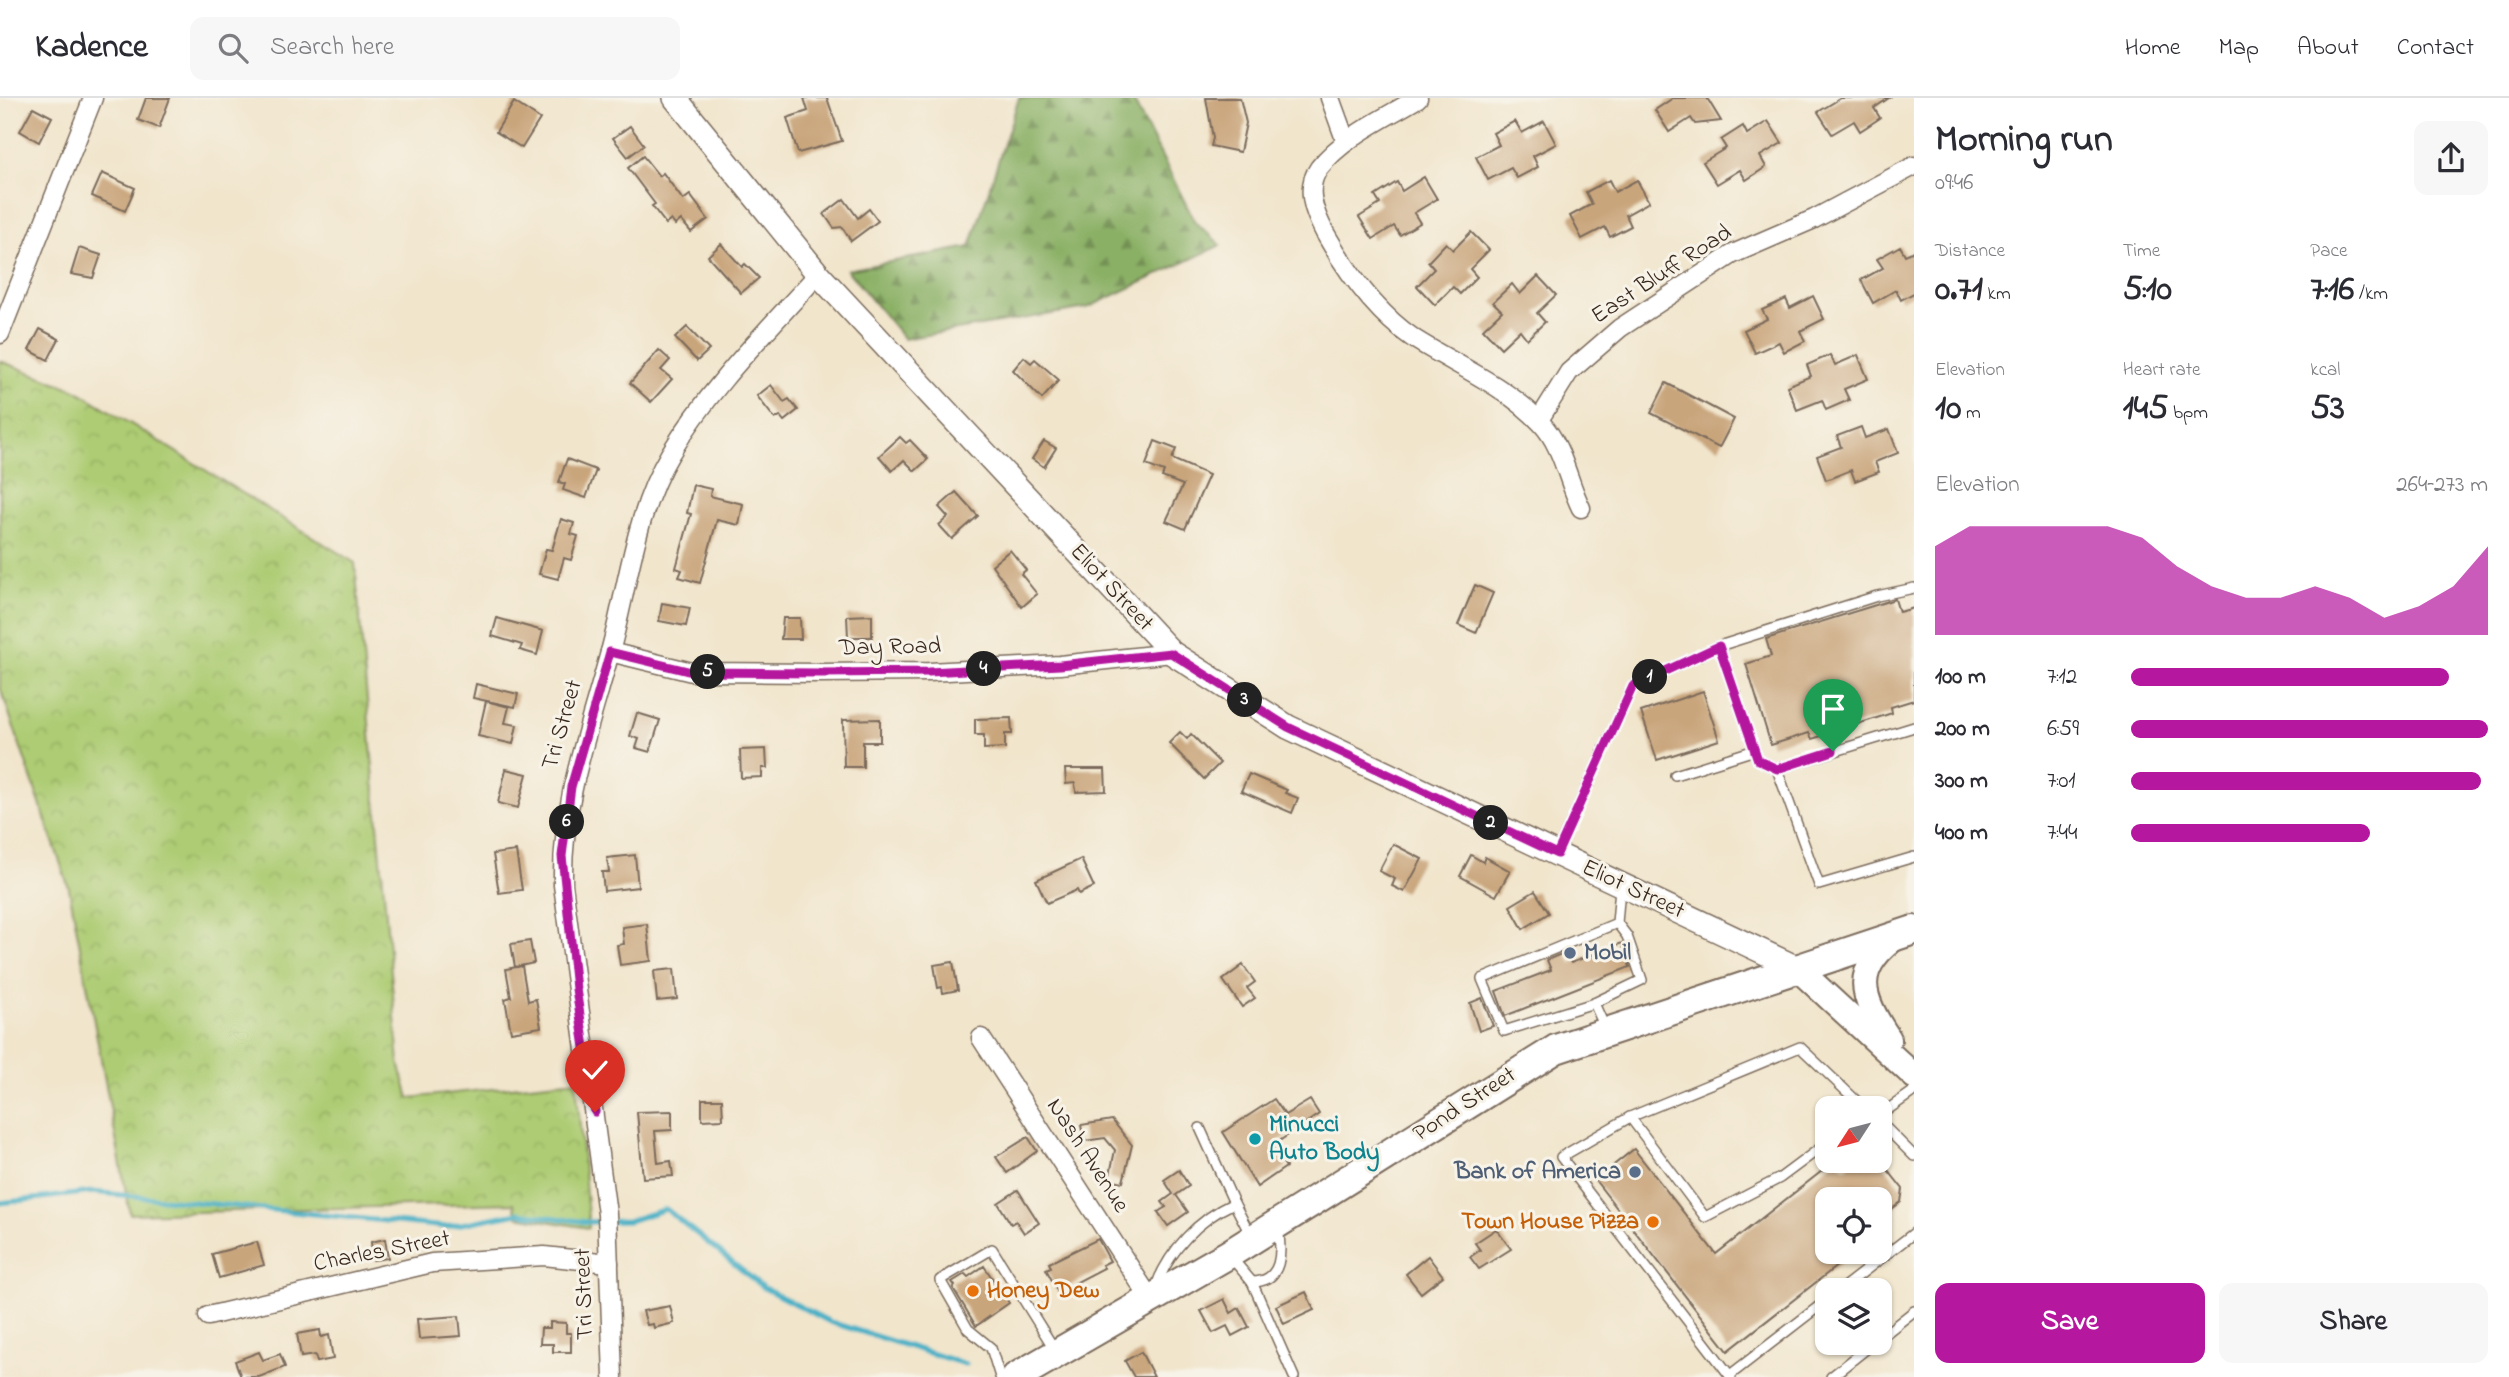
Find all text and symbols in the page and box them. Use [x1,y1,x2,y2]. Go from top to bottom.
search box [190,17,680,80]
text: Kadence [35,24,148,72]
icon: search [214,29,252,67]
text: Search here [270,29,394,67]
text: Home [2125,31,2181,66]
text: Map [2219,31,2259,66]
text: About [2297,31,2359,66]
text: Contact [2397,31,2474,66]
text: Morning run [1935,113,2113,169]
button: share [2414,121,2488,195]
text: 09:46 [1935,167,1973,200]
street label: East Bluff Road [1585,216,1740,334]
text: Distance [1935,238,2005,265]
text: Time [2123,238,2160,265]
text: Pace [2310,238,2347,265]
text: 0.71 [1935,265,1983,316]
text: 5:10 [2123,265,2172,316]
text: 7:16 [2310,265,2354,316]
text: km [1983,281,2011,308]
text: /km [2354,281,2388,308]
text: Elevation [1935,357,2005,384]
text: Heart rate [2123,357,2201,384]
text: kcal [2310,357,2341,384]
text: 10 [1935,384,1961,435]
text: 145 [2123,384,2168,435]
text: 53 [2310,384,2345,435]
text: m [1961,400,1981,427]
text: bpm [2168,400,2208,427]
text: Elevation [1935,469,2020,502]
text: 264–273 m [2396,469,2488,502]
street label: Eliot Street [1061,536,1161,640]
street label: Day Road [838,630,942,667]
pin: 4 [967,652,1002,686]
pin: 5 [690,654,726,690]
text: 4 [980,655,987,682]
text: 5 [702,658,713,685]
pin: 1 [1632,660,1668,694]
text: 100 m [1935,661,1986,694]
text: 7:12 [2047,661,2077,694]
text: 1 [1646,663,1653,690]
street label: Tri Street [533,676,593,774]
pin [1803,679,1863,751]
pin: 3 [1228,682,1262,718]
text: 3 [1241,686,1248,713]
icon: arrive [1814,690,1852,728]
text: 200 m [1935,713,1990,746]
text: 6:59 [2047,713,2079,746]
text: 300 m [1935,765,1988,798]
text: 7:01 [2047,765,2076,798]
pin: 6 [550,804,584,840]
pin: 2 [1474,806,1508,840]
text: 6 [562,808,571,835]
text: 2 [1486,809,1495,836]
text: 400 m [1935,817,1988,850]
text: 7:44 [2047,817,2077,850]
street label: Eliot Street [1576,851,1690,929]
place label: Mobil [1584,936,1631,971]
marker: Mobil [1562,945,1578,961]
pin [565,1040,625,1112]
icon: check [576,1051,614,1089]
street label: Pond Street [1407,1059,1523,1151]
street label: Nash Avenue [1037,1092,1137,1220]
north arrow [1815,1096,1892,1172]
map controls [1815,1096,1892,1355]
place label: Minucci Auto Body [1269,1108,1379,1172]
marker: Minucci Auto Body [1247,1131,1263,1147]
place label: Bank of America [1453,1155,1621,1190]
marker: Bank of America [1627,1164,1643,1180]
button: locate [1815,1187,1892,1264]
place label: Town House Pizza [1461,1205,1639,1240]
marker: Town House Pizza [1645,1214,1661,1230]
street label: Charles Street [311,1222,453,1282]
street label: Tri Street [566,1247,604,1341]
place label: Honey Dew [987,1274,1100,1310]
button: layers [1815,1278,1892,1355]
marker: Honey Dew [965,1283,981,1299]
button: Save [1935,1283,2205,1363]
button: Share [2219,1283,2488,1363]

